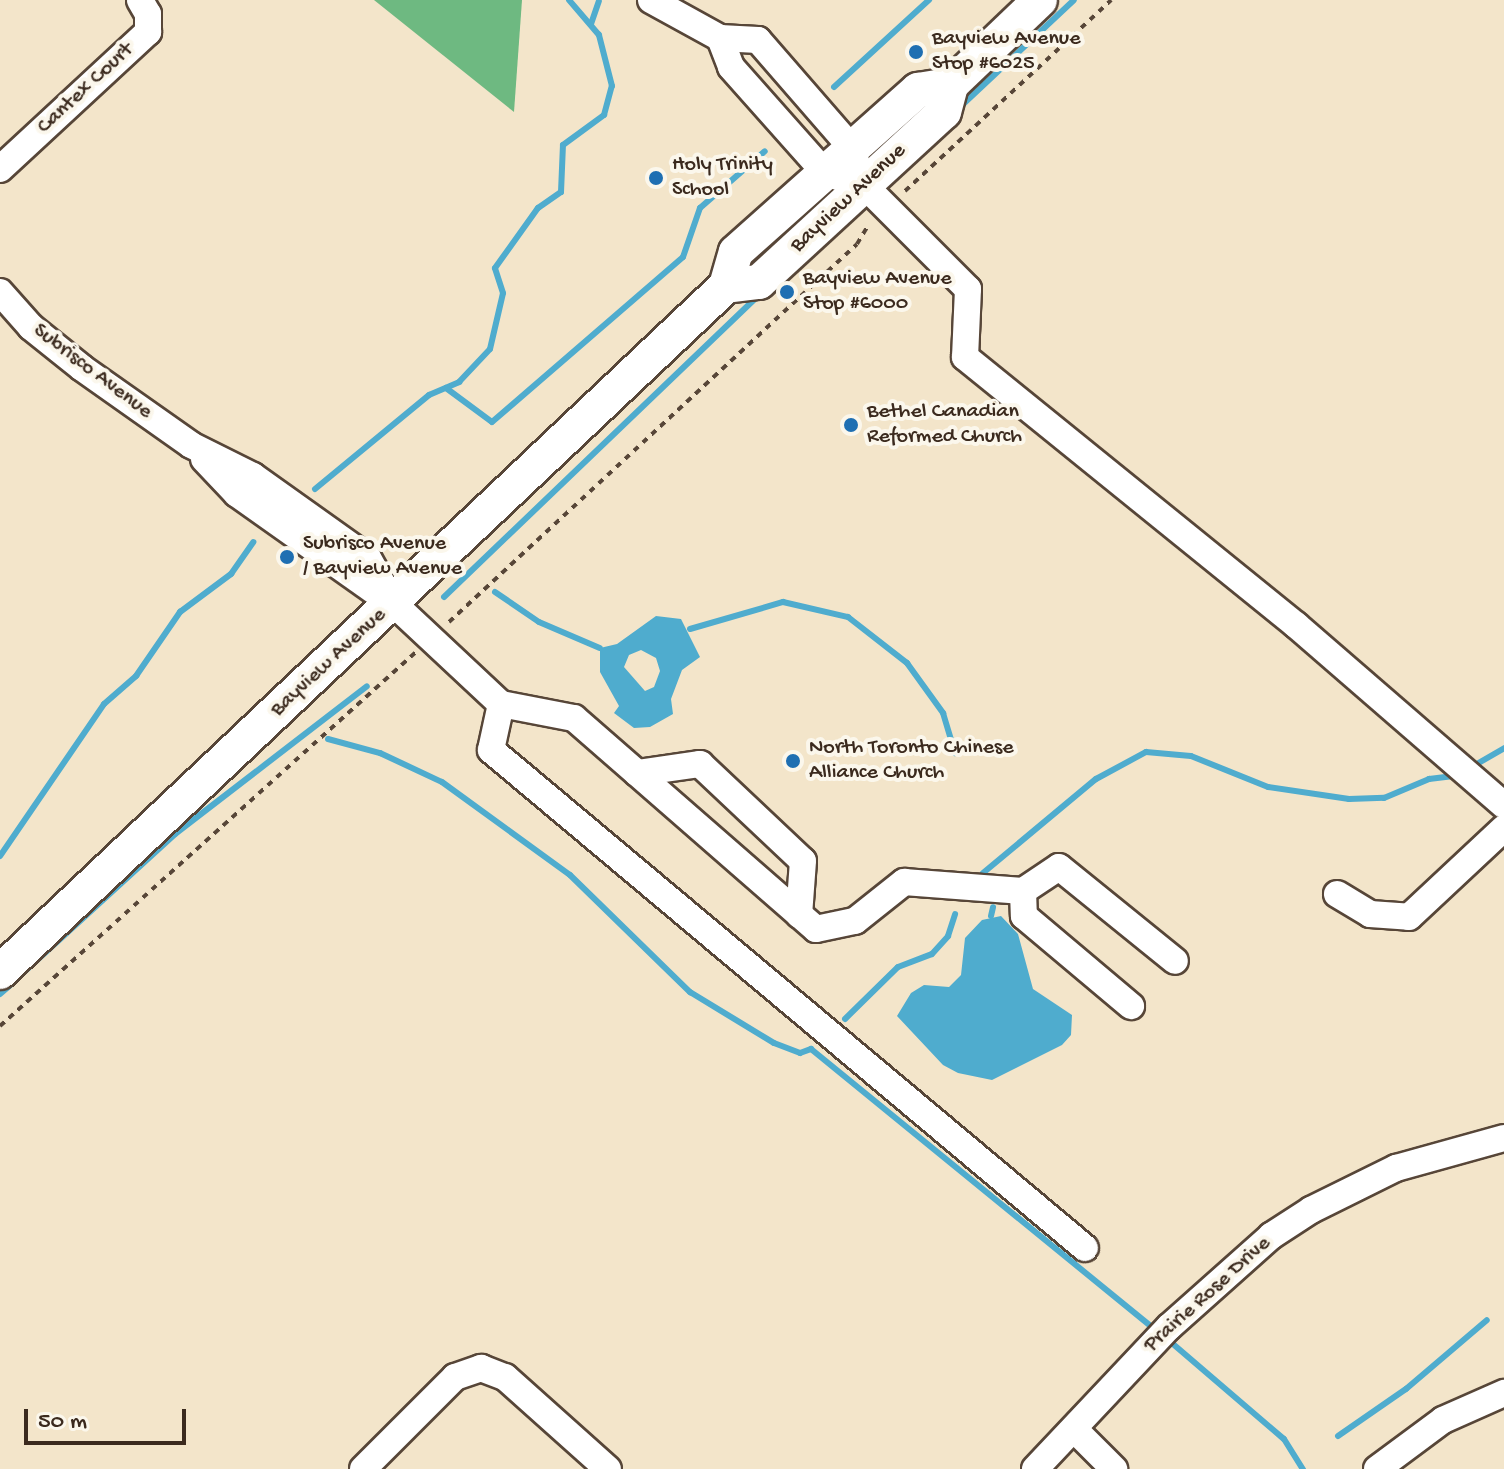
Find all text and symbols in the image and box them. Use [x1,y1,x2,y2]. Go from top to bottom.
place label: Bayview Avenue Stop #6025 [932,26,1081,78]
street label: Cantex Court [32,38,140,140]
marker: Bayview Avenue Stop #6025 [907,43,925,61]
street label: Bayview Avenue [786,139,912,259]
place label: Holy Trinity School [672,152,773,204]
marker: Holy Trinity School [647,169,665,187]
place label: Bayview Avenue Stop #6000 [803,266,952,318]
marker: Bayview Avenue Stop #6000 [778,283,796,301]
street label: Subrisco Avenue [27,318,157,426]
place label: Bethel Canadian Reformed Church [867,399,1022,450]
marker: Bethel Canadian Reformed Church [842,416,860,434]
place label: Subrisco Avenue / Bayview Avenue [303,531,462,582]
marker: Subrisco Avenue / Bayview Avenue [278,548,296,566]
street label: Bayview Avenue [266,603,392,723]
place label: North Toronto Chinese Alliance Church [809,735,1013,786]
marker: North Toronto Chinese Alliance Church [784,752,802,770]
street label: Prairie Rose Drive [1139,1231,1277,1359]
scale bar [28,1393,190,1443]
text: 50 m [38,1408,87,1437]

